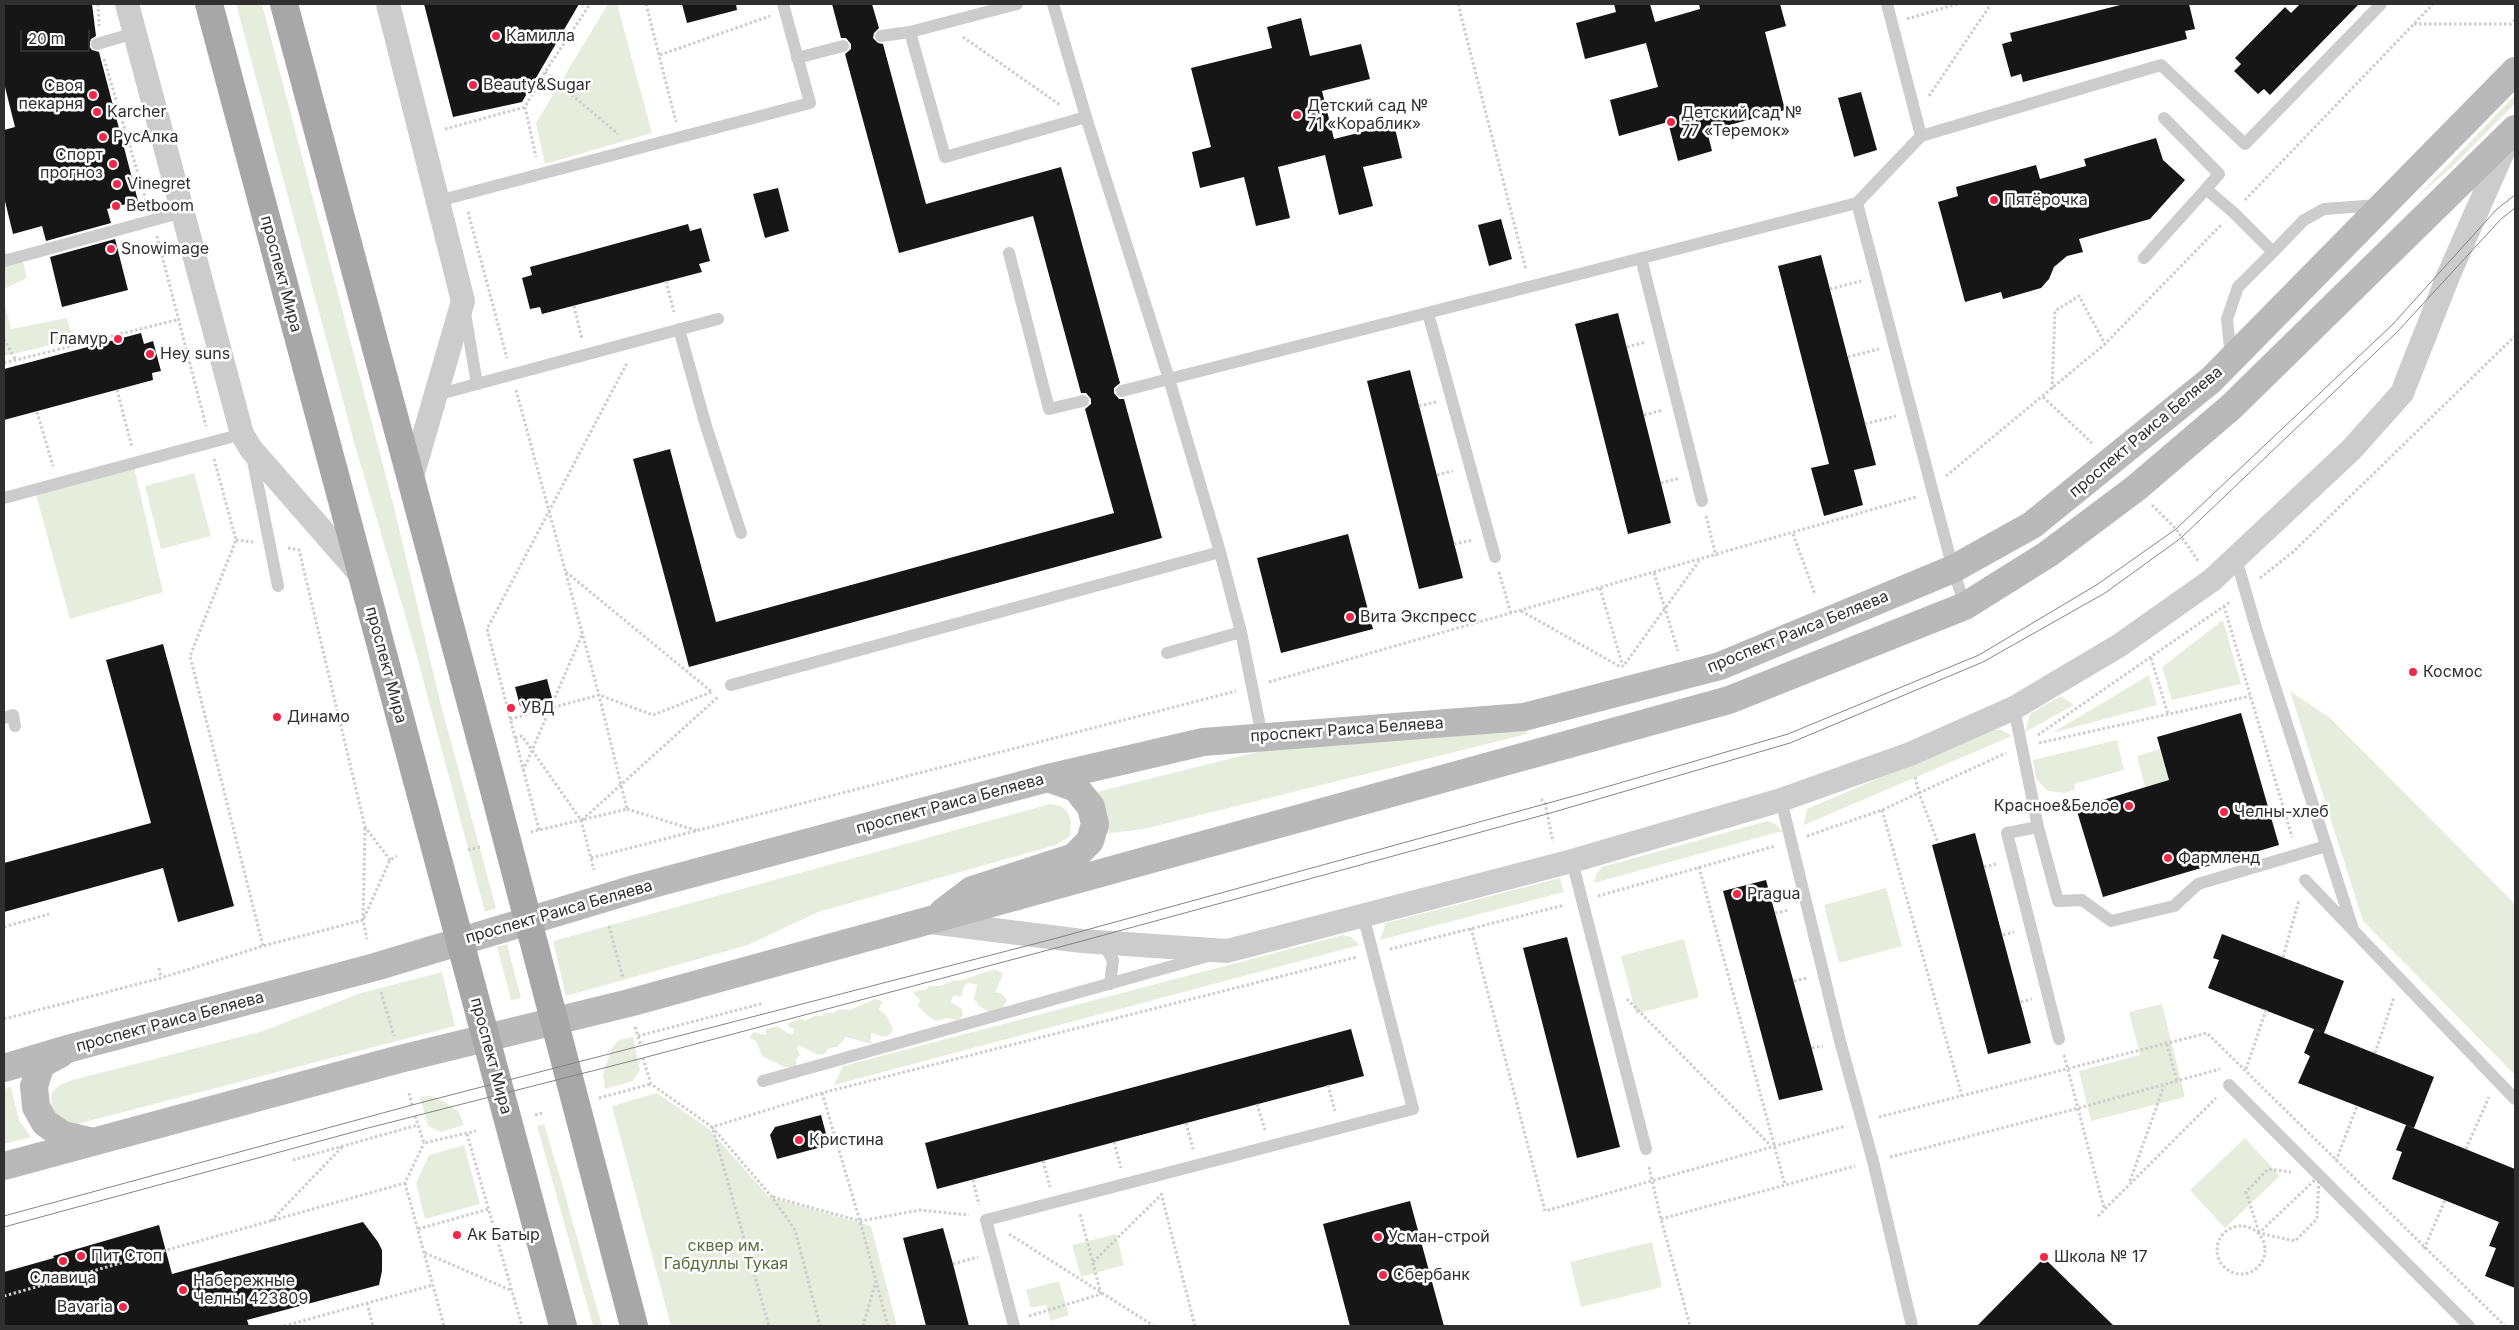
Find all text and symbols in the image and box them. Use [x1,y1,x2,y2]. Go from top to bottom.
scale bar [22,20,92,52]
place label: Камилла [506,26,575,46]
text: 20 m [28,29,64,48]
marker: Камилла [490,30,502,42]
place label: Beauty&Sugar [483,75,591,95]
place label: Своя пекарня [18,76,83,114]
marker: Beauty&Sugar [467,79,479,91]
marker: Своя пекарня [87,89,99,101]
place label: Детский сад № 71 «Кораблик» [1307,96,1428,134]
place label: Karcher [107,102,166,122]
place label: Детский сад № 77 «Теремок» [1681,103,1802,141]
marker: Karcher [91,106,103,118]
marker: Детский сад № 71 «Кораблик» [1291,109,1303,121]
marker: Детский сад № 77 «Теремок» [1665,116,1677,128]
place label: РусАлка [113,127,178,147]
marker: РусАлка [97,131,109,143]
place label: Спорт прогноз [40,145,103,183]
marker: Спорт прогноз [107,158,119,170]
place label: Vinegret [127,174,191,194]
marker: Vinegret [111,178,123,190]
place label: Пятёрочка [2004,190,2088,210]
marker: Пятёрочка [1988,194,2000,206]
place label: Betboom [126,196,194,216]
marker: Betboom [110,200,122,212]
street label: проспект Мира [256,213,306,335]
place label: Snowimage [121,239,209,259]
marker: Snowimage [105,243,117,255]
place label: Гламур [49,329,108,349]
marker: Гламур [112,333,124,345]
place label: Hey suns [160,344,230,364]
marker: Hey suns [144,348,156,360]
street label: проспект Раиса Беляева [2066,362,2226,502]
street label: проспект Раиса Беляева [1705,587,1891,677]
street label: проспект Мира [361,604,411,726]
place label: Вита Экспресс [1360,607,1477,627]
marker: Вита Экспресс [1344,611,1356,623]
place label: Космос [2423,662,2483,682]
marker: Космос [2407,666,2419,678]
place label: УВД [521,698,555,718]
marker: УВД [505,702,517,714]
place label: Динамо [287,707,350,727]
marker: Динамо [271,711,283,723]
street label: проспект Раиса Беляева [1250,714,1444,746]
street label: проспект Раиса Беляева [854,770,1046,838]
place label: Красное&Белое [1994,796,2119,816]
marker: Красное&Белое [2123,800,2135,812]
place label: Челны-хлеб [2234,802,2329,822]
marker: Челны-хлеб [2218,806,2230,818]
place label: Фармленд [2178,848,2260,868]
marker: Фармленд [2162,852,2174,864]
street label: проспект Раиса Беляева [463,876,655,948]
place label: Pragua [1747,884,1800,904]
marker: Pragua [1731,888,1743,900]
street label: проспект Раиса Беляева [74,988,266,1056]
street label: проспект Мира [466,995,516,1117]
place label: Кристина [809,1130,884,1150]
marker: Кристина [793,1134,805,1146]
place label: Ак Батыр [467,1225,540,1245]
place label: Усман-строй [1388,1227,1490,1247]
marker: Ак Батыр [451,1229,463,1241]
marker: Усман-строй [1372,1231,1384,1243]
park label: сквер им. Габдуллы Тукая [664,1236,788,1274]
place label: Пит Стоп [91,1246,162,1266]
place label: Школа № 17 [2054,1247,2147,1267]
marker: Пит Стоп [75,1250,87,1262]
marker: Школа № 17 [2038,1251,2050,1263]
marker: Славица [57,1255,69,1267]
place label: Сбербанк [1393,1265,1470,1285]
place label: Славица [30,1268,96,1288]
marker: Сбербанк [1377,1269,1389,1281]
place label: Набережные Челны 423809 [193,1271,308,1309]
marker: Набережные Челны 423809 [177,1284,189,1296]
place label: Bavaria [57,1297,113,1317]
marker: Bavaria [117,1301,129,1313]

